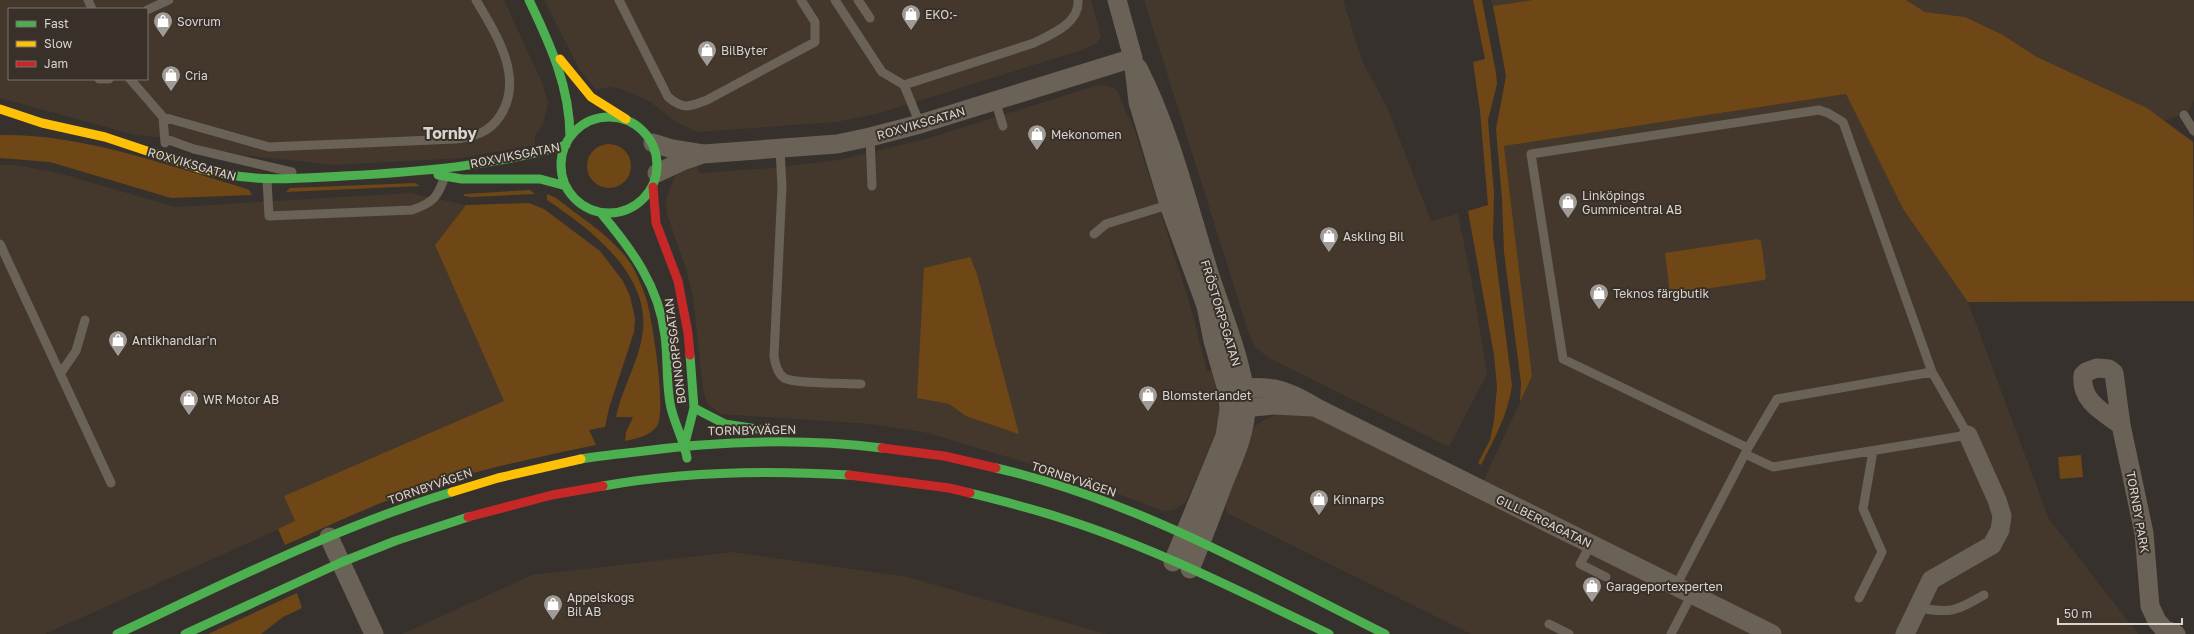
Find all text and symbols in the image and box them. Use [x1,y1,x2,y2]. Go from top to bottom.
shop icon: EKO:- [900,3,922,31]
place label: EKO:- [925,7,958,22]
legend [8,8,148,80]
shop icon: Sovrum [152,10,174,38]
place label: Sovrum [177,14,221,29]
text: Fast [44,16,69,31]
text: Slow [44,36,72,51]
shop icon: BilByter [696,39,718,67]
place label: BilByter [721,43,768,58]
text: Jam [44,56,68,71]
shop icon: Cria [160,64,182,92]
place label: Cria [185,68,208,83]
street label: ROXVIKSGATAN [875,103,967,143]
district label: Tornby [423,123,477,143]
shop icon: Mekonomen [1026,123,1048,151]
place label: Mekonomen [1051,127,1122,142]
street label: ROXVIKSGATAN [469,139,561,171]
street label: ROXVIKSGATAN [146,144,238,184]
place label: Linköpings Gummicentral AB [1582,188,1682,217]
shop icon: Linköpings Gummicentral AB [1557,191,1579,219]
shop icon: Askling Bil [1318,225,1340,253]
place label: Askling Bil [1343,229,1404,244]
street label: FRÖSTORPSGATAN [1198,258,1244,368]
shop icon: Teknos färgbutik [1588,282,1610,310]
place label: Teknos färgbutik [1613,286,1710,301]
street label: BONNORPSGATAN [661,297,689,405]
shop icon: Antikhandlar'n [107,329,129,357]
place label: Antikhandlar'n [132,333,217,348]
shop icon: Blomsterlandet [1137,384,1159,412]
shop icon: WR Motor AB [178,388,200,416]
place label: Blomsterlandet [1162,388,1252,403]
place label: WR Motor AB [203,392,279,407]
street label: TORNBYVÄGEN [708,422,796,438]
street label: TORNBYVÄGEN [1030,458,1118,500]
street label: TORNBYVÄGEN [386,464,474,508]
street label: TORNBY PARK [2123,470,2153,554]
shop icon: Kinnarps [1308,488,1330,516]
street label: GILLBERGAGATAN [1494,491,1594,551]
place label: Kinnarps [1333,492,1384,507]
shop icon: Garageportexperten [1581,575,1603,603]
place label: Garageportexperten [1606,579,1723,594]
place label: Appelskogs Bil AB [567,590,634,619]
shop icon: Appelskogs Bil AB [542,593,564,621]
scale bar [2058,600,2182,626]
text: 50 m [2064,606,2092,621]

